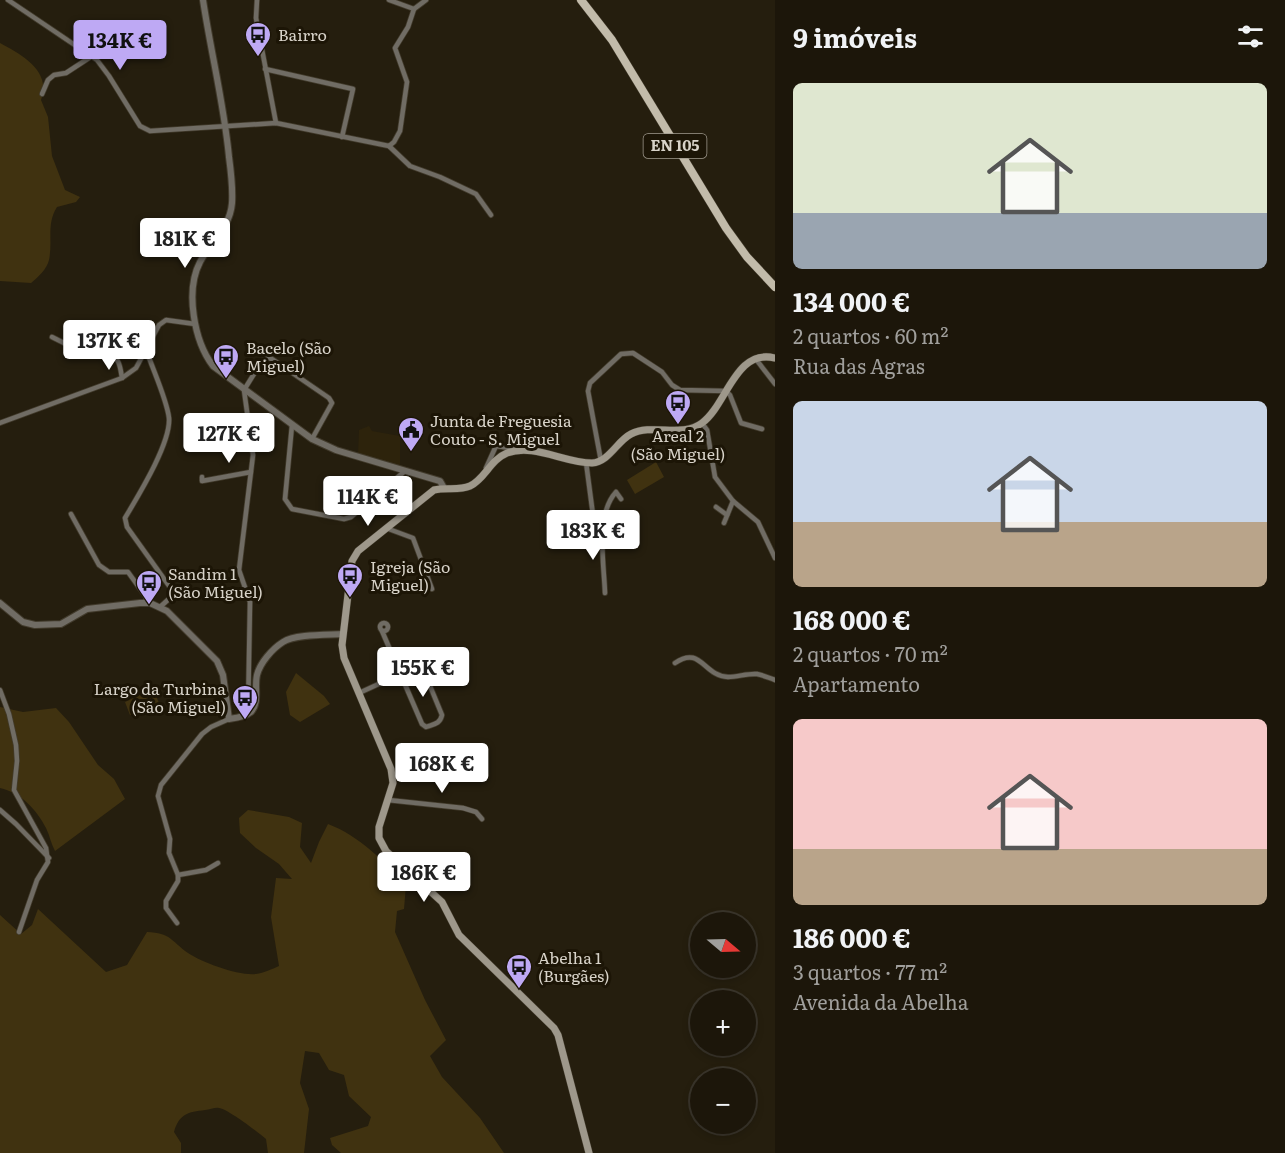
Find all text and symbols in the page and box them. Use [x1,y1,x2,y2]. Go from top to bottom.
text: 9 imóveis [793,17,917,56]
pin: 134K € [71,20,169,71]
bus stop icon: Bairro [243,20,273,58]
icon: filters [1234,20,1267,53]
place label: Bairro [278,22,327,46]
text: 134K € [87,24,153,54]
icon: home [976,122,1084,230]
road number: EN 105 [644,134,706,158]
pin: 181K € [136,218,234,269]
text: 181K € [154,222,216,252]
text: 134 000 € [793,281,910,320]
pin: 137K € [60,320,158,371]
text: 2 quartos · 60 m² [793,320,948,350]
text: 137K € [77,324,141,354]
place label: Bacelo (São Miguel) [246,335,331,377]
bus stop icon: Bacelo (São Miguel) [211,342,241,380]
text: Rua das Agras [793,350,925,380]
bus stop icon: Areal 2 (São Miguel) [663,388,693,426]
place label: Junta de Freguesia Couto - S. Miguel [430,408,572,450]
pin: 127K € [180,413,278,464]
public building icon: Junta de Freguesia Couto - S. Miguel [396,415,426,453]
text: 127K € [197,417,261,447]
place label: Areal 2 (São Miguel) [631,423,725,465]
icon: home [976,440,1084,548]
pin: 114K € [319,476,417,527]
text: 114K € [337,480,399,510]
pin: 183K € [544,510,642,561]
text: 183K € [561,514,625,544]
place label: Igreja (São Miguel) [370,554,450,596]
place label: Sandim 1 (São Miguel) [168,561,263,603]
bus stop icon: Igreja (São Miguel) [335,561,365,599]
bus stop icon: Sandim 1 (São Miguel) [134,568,164,606]
text: 168 000 € [793,599,911,638]
text: 2 quartos · 70 m² [793,638,948,668]
pin: 155K € [374,647,472,698]
text: 155K € [391,651,455,681]
text: Apartamento [793,668,920,698]
place label: Largo da Turbina (São Miguel) [94,676,226,718]
bus stop icon: Largo da Turbina (São Miguel) [230,683,260,721]
pin: 168K € [393,743,491,794]
text: 168K € [409,747,475,777]
icon: home [976,758,1084,866]
pin: 186K € [375,852,473,903]
text: 186K € [391,856,457,886]
north arrow [690,912,756,978]
map controls [690,912,756,1134]
text: 186 000 € [793,917,911,956]
place label: Abelha 1 (Burgães) [538,945,610,987]
bus stop icon: Abelha 1 (Burgães) [504,952,534,990]
text: 3 quartos · 77 m² [793,956,947,986]
text: Avenida da Abelha [793,986,969,1016]
button: + [690,990,756,1056]
button: − [690,1068,756,1134]

